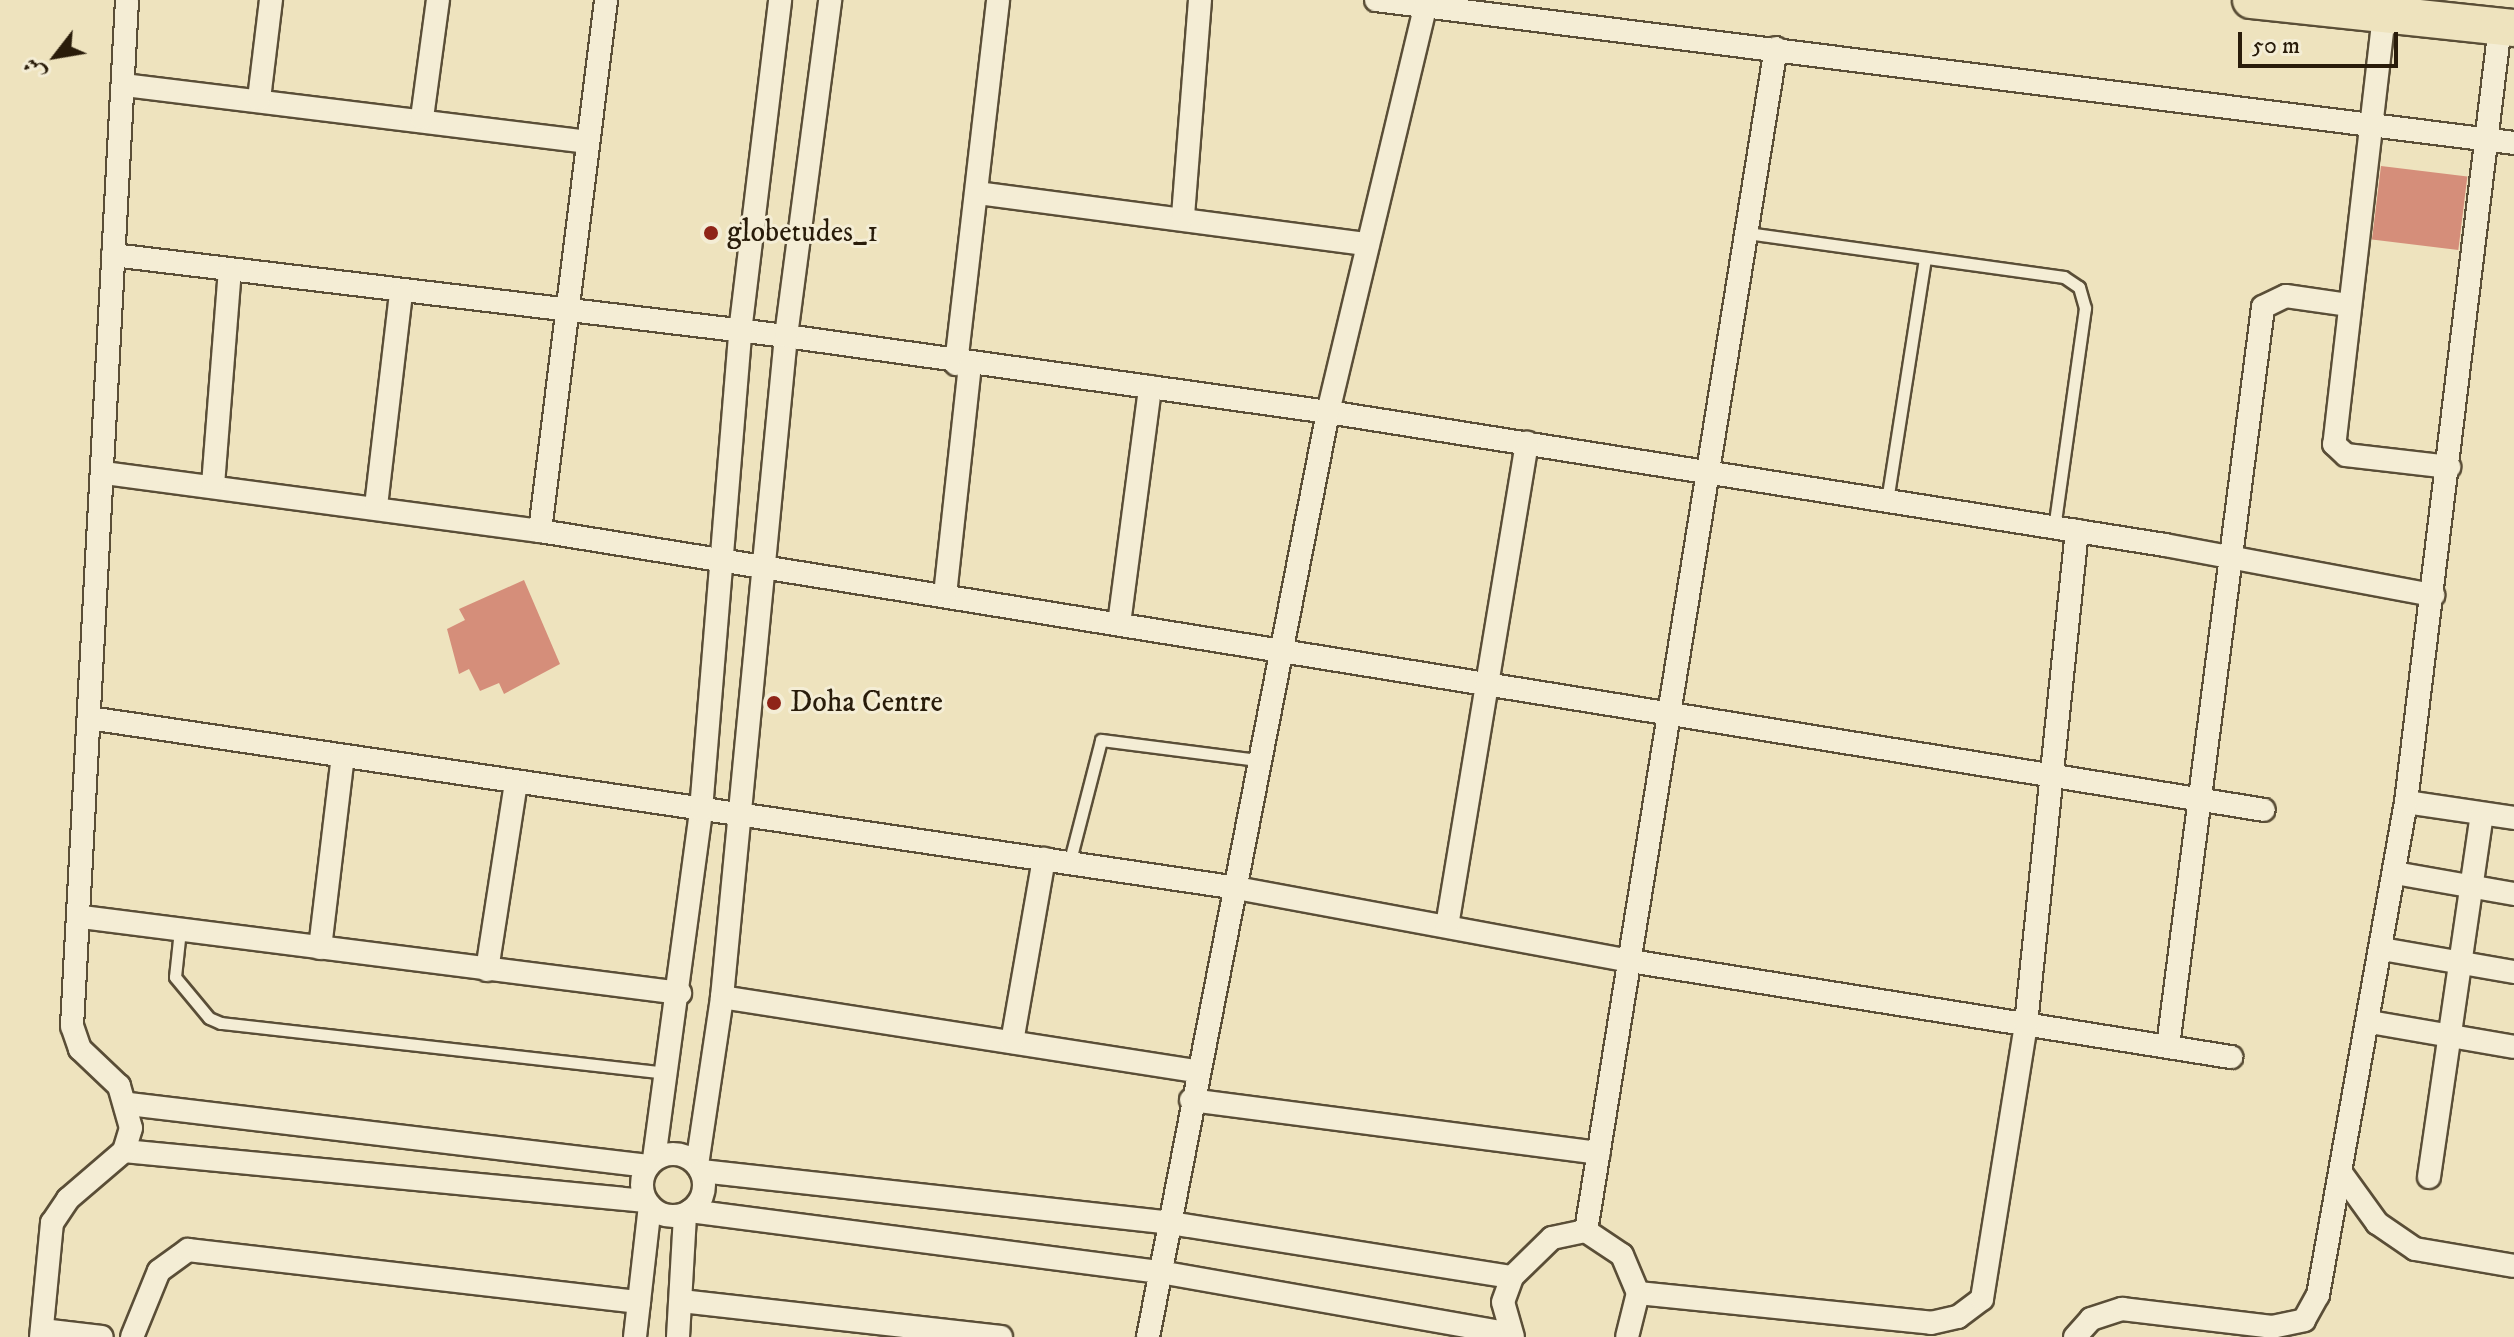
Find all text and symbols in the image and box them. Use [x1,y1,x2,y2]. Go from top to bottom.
north arrow [16,16,96,96]
scale bar [2242,16,2402,66]
text: 50 m [2252,31,2300,61]
text: ش [18,52,52,85]
place label: globetudes_1 [727,215,878,251]
marker: globetudes_1 [702,224,720,242]
place label: Doha Centre [790,685,943,721]
marker: Doha Centre [765,694,783,712]

